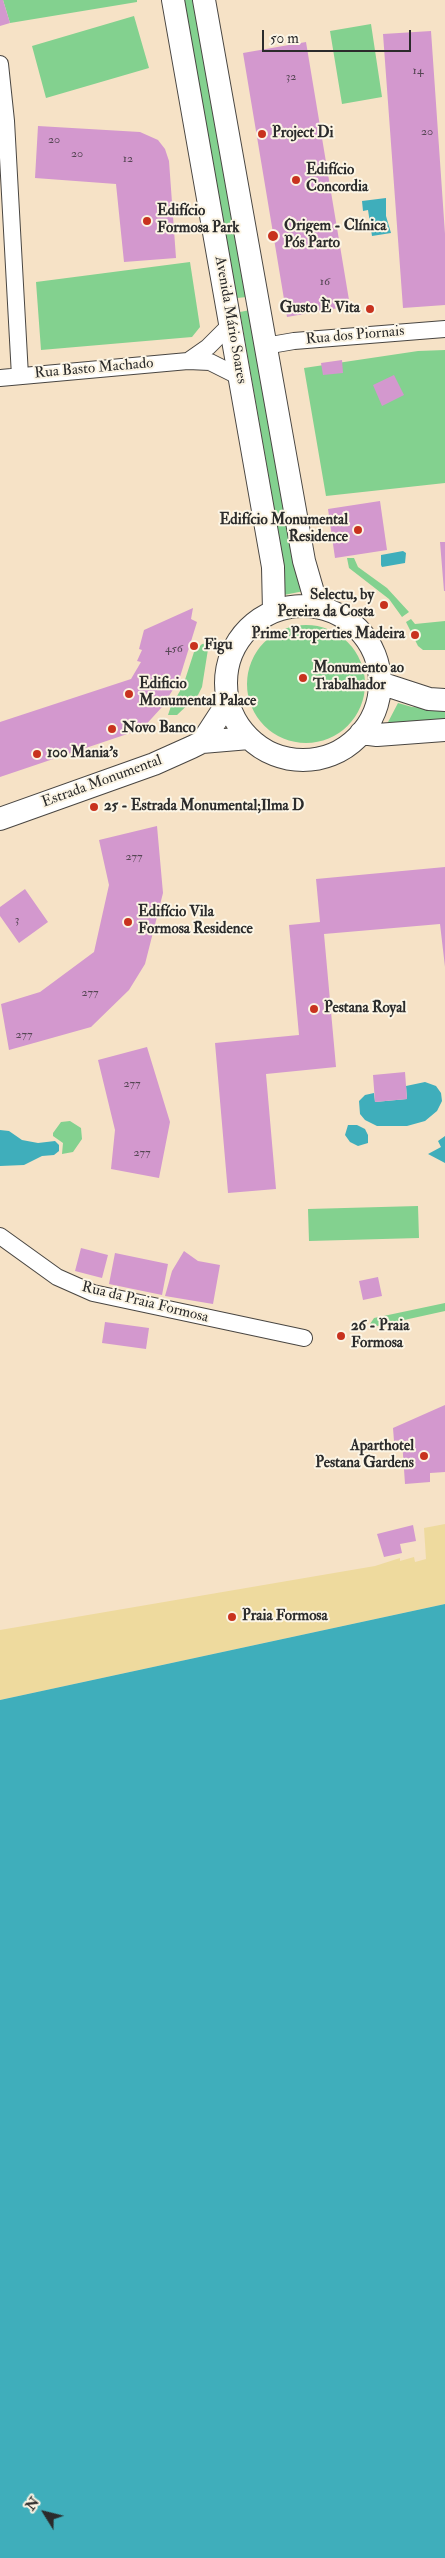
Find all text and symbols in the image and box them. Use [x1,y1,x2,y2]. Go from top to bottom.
scale bar [265,20,414,52]
text: 50 m [270,29,299,48]
house number: 14 [413,64,423,78]
house number: 32 [286,70,296,84]
place label: Project Di [272,125,333,143]
house number: 20 [421,125,433,139]
marker: Project Di [256,128,268,140]
house number: 20 [48,133,60,147]
house number: 20 [71,147,83,161]
house number: 12 [123,152,133,166]
place label: Edifício Concordia [306,162,368,197]
marker: Edifício Concordia [290,174,302,186]
place label: Edifício Formosa Park [157,203,239,238]
marker: Edifício Formosa Park [141,215,153,227]
place label: Origem - Clínica Pós Parto [284,218,386,253]
marker: Origem - Clínica Pós Parto [266,229,280,243]
street label: Avenida Mário Soares [210,255,250,385]
house number: 16 [320,275,330,289]
place label: Gusto È Vita [280,300,360,318]
marker: Gusto È Vita [364,303,376,315]
street label: Rua dos Piornais [305,323,405,349]
street label: Rua Basto Machado [34,355,154,383]
place label: Edifício Monumental Residence [219,512,348,547]
marker: Edifício Monumental Residence [352,524,364,536]
place label: Selectu, by Pereira da Costa [278,587,374,622]
marker: Selectu, by Pereira da Costa [378,599,390,611]
place label: Prime Properties Madeira [252,626,405,644]
marker: Prime Properties Madeira [409,629,421,641]
place label: Figu [204,637,233,655]
marker: Figu [188,640,200,652]
house number: 456 [165,642,183,656]
place label: Monumento ao Trabalhador [313,660,404,695]
marker: Monumento ao Trabalhador [297,672,309,684]
place label: Edificio Monumental Palace [139,676,256,711]
marker: Edificio Monumental Palace [123,688,135,700]
place label: Novo Banco [122,720,196,738]
marker: Novo Banco [106,723,118,735]
place label: 100 Mania's [47,745,118,763]
marker: 100 Mania's [31,748,43,760]
street label: Estrada Monumental [39,752,165,812]
place label: 25 - Estrada Monumental;Ilma D [104,798,304,816]
marker: 25 - Estrada Monumental;Ilma D [88,801,100,813]
house number: 277 [125,850,143,864]
place label: Edifício Vila Formosa Residence [138,904,253,939]
house number: 3 [15,913,19,927]
marker: Edifício Vila Formosa Residence [122,916,134,928]
house number: 277 [81,986,99,1000]
place label: Pestana Royal [324,1000,406,1018]
marker: Pestana Royal [308,1003,320,1015]
house number: 277 [15,1028,33,1042]
house number: 277 [123,1077,141,1091]
house number: 277 [133,1146,151,1160]
street label: Rua da Praia Formosa [80,1279,210,1327]
place label: 26 - Praia Formosa [351,1318,409,1353]
marker: 26 - Praia Formosa [335,1330,347,1342]
place label: Aparthotel Pestana Gardens [315,1438,414,1473]
marker: Aparthotel Pestana Gardens [418,1450,430,1462]
place label: Praia Formosa [242,1608,328,1626]
marker: Praia Formosa [226,1611,238,1623]
north arrow [20,2488,70,2538]
text: N [22,2494,43,2514]

